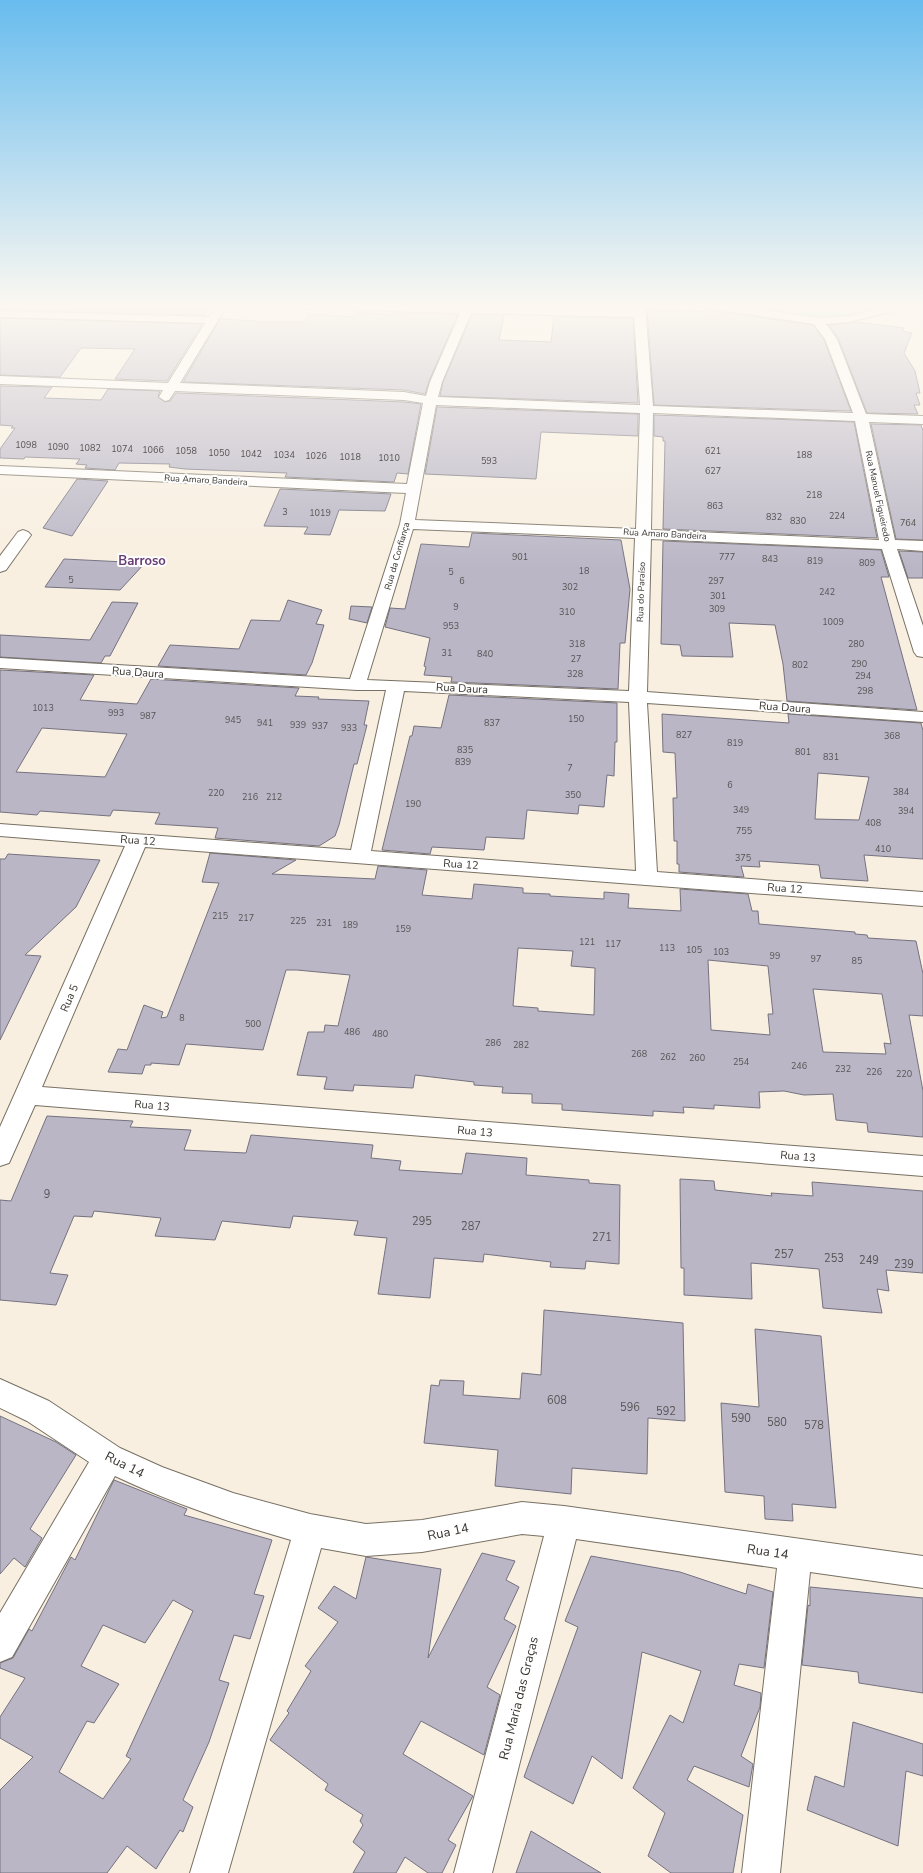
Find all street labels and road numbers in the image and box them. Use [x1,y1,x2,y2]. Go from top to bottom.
street label: Rua Manuel Figueiredo [862,449,894,543]
street label: Rua Amaro Bandeira [164,472,248,488]
street label: Rua da Confiança [382,520,412,591]
street label: Rua Amaro Bandeira [623,526,707,542]
street label: Rua do Paraíso [634,562,648,622]
street label: Rua Daura [111,663,165,682]
street label: Rua Daura [436,680,489,697]
street label: Rua Daura [758,698,812,717]
street label: Rua 12 [120,832,156,849]
street label: Rua 12 [443,856,479,873]
street label: Rua 12 [767,880,803,897]
street label: Rua 5 [57,982,82,1014]
street label: Rua 13 [134,1096,170,1115]
street label: Rua 13 [457,1122,493,1141]
street label: Rua 13 [780,1147,816,1166]
street label: Rua 14 [102,1447,147,1482]
street label: Rua 14 [426,1519,471,1545]
street label: Rua 14 [746,1540,790,1564]
street label: Rua Maria das Graças [495,1635,543,1762]

